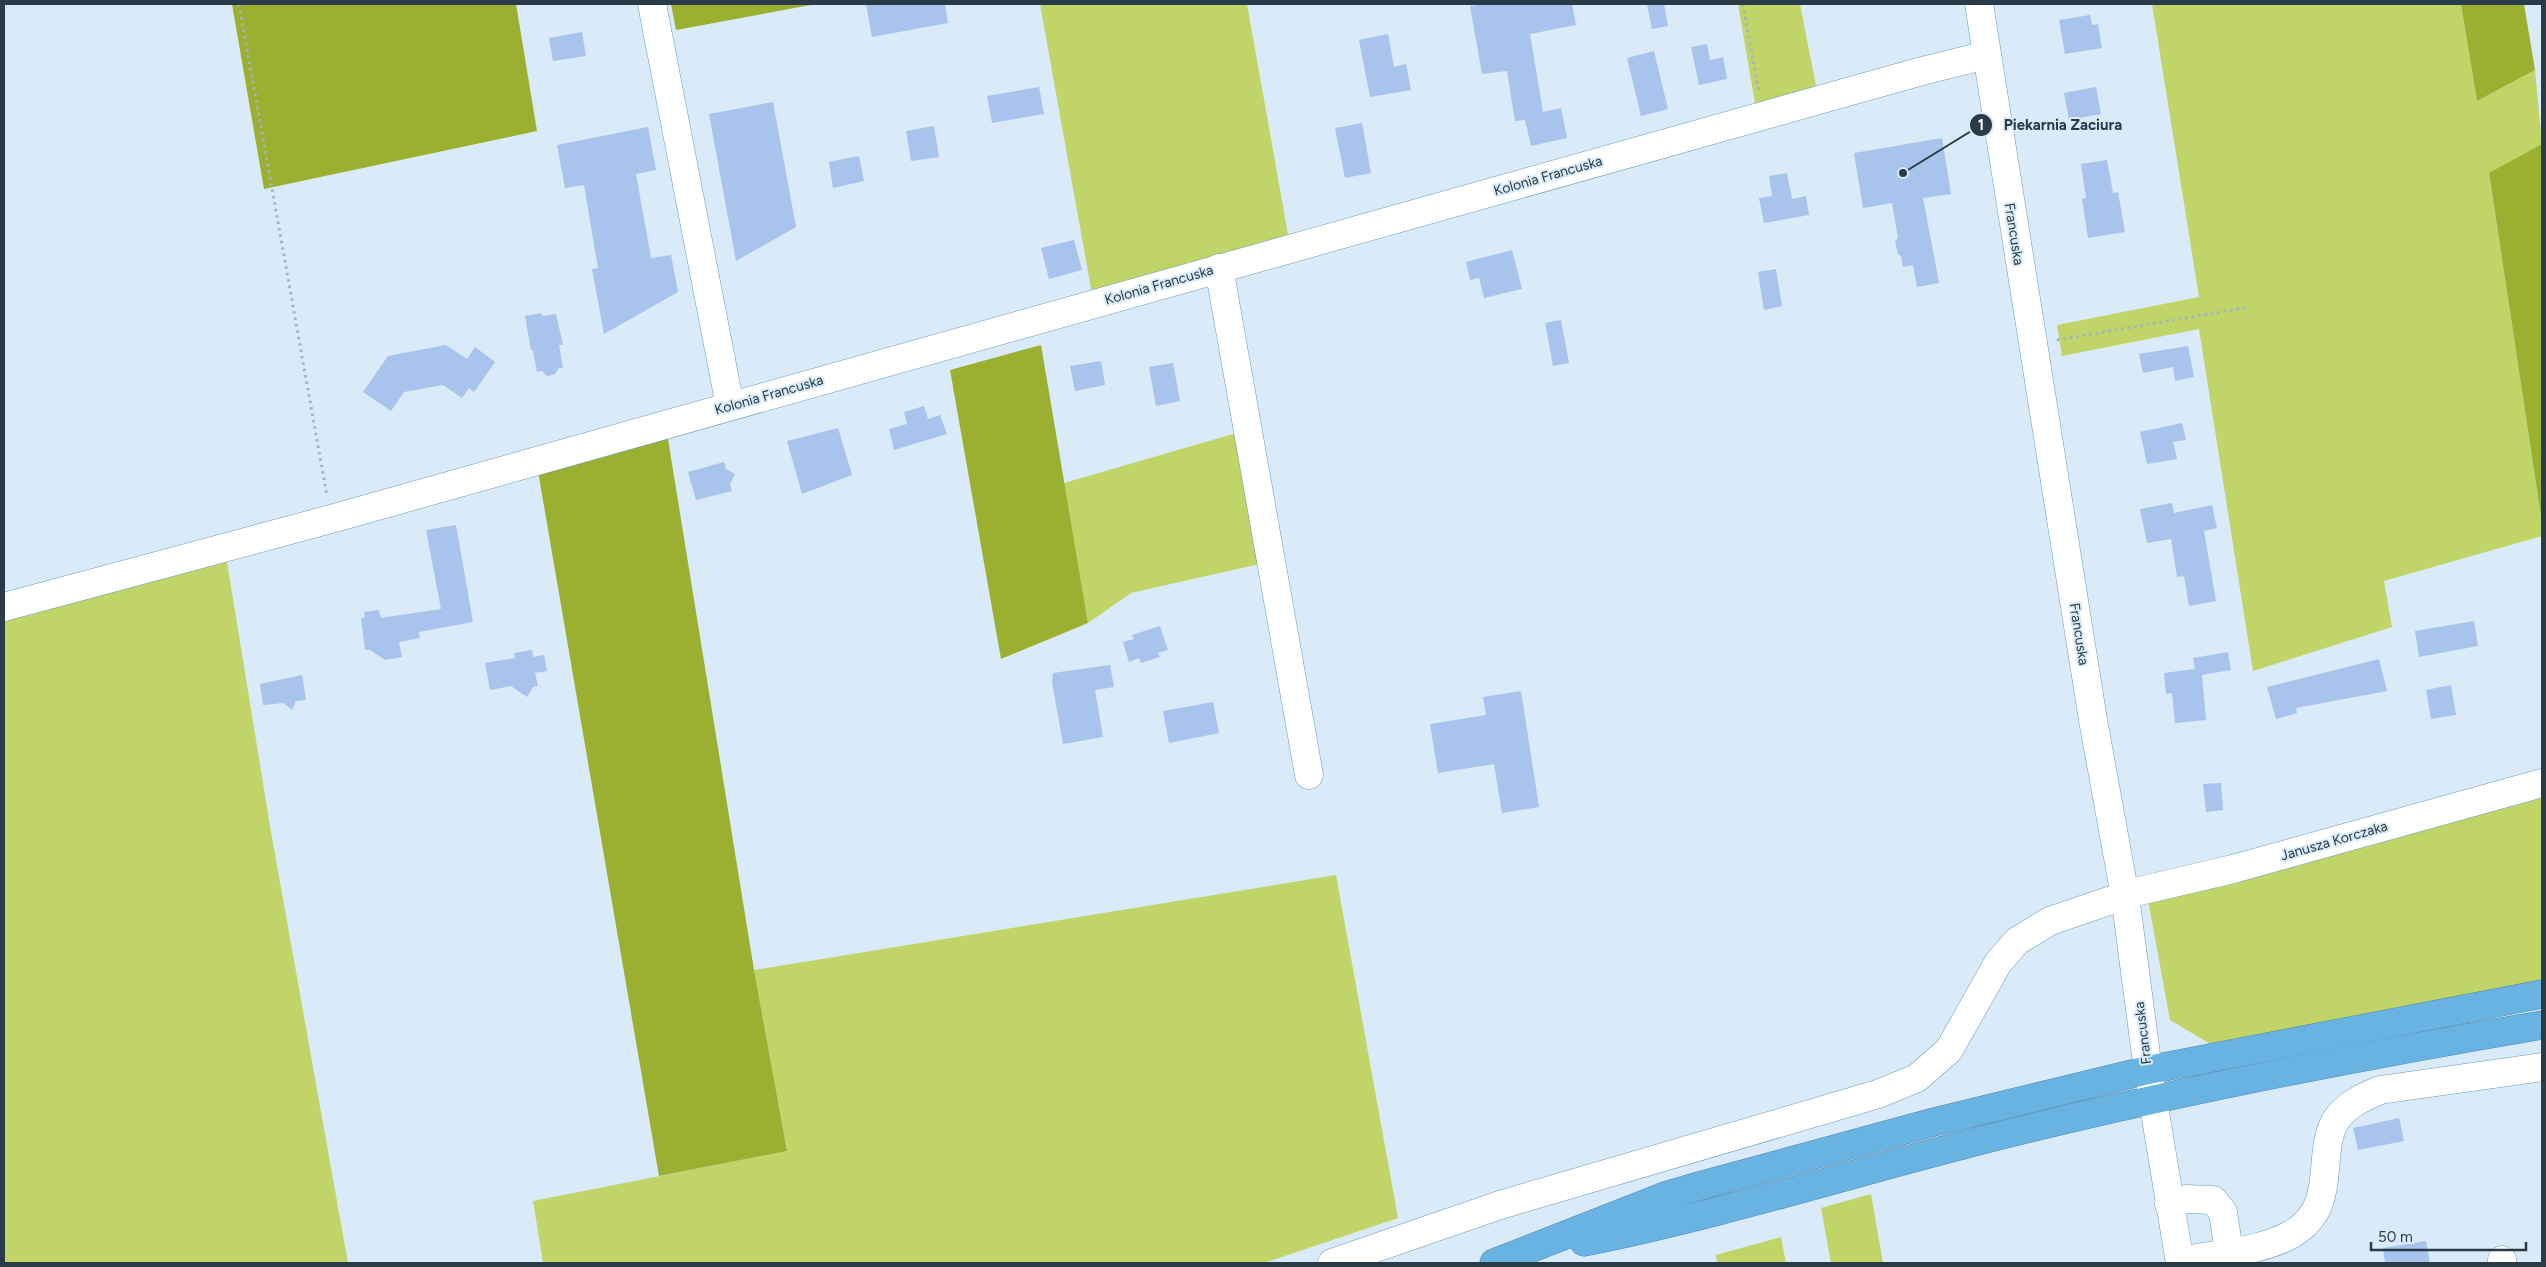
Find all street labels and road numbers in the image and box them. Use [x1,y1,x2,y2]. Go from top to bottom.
street label: Kolonia Francuska [1492,152,1604,200]
street label: Francuska [2001,202,2027,266]
street label: Kolonia Francuska [1103,261,1215,309]
street label: Kolonia Francuska [713,371,825,419]
street label: Francuska [2066,602,2092,666]
street label: Janusza Korczaka [2278,818,2390,864]
street label: Francuska [2131,1001,2155,1065]

